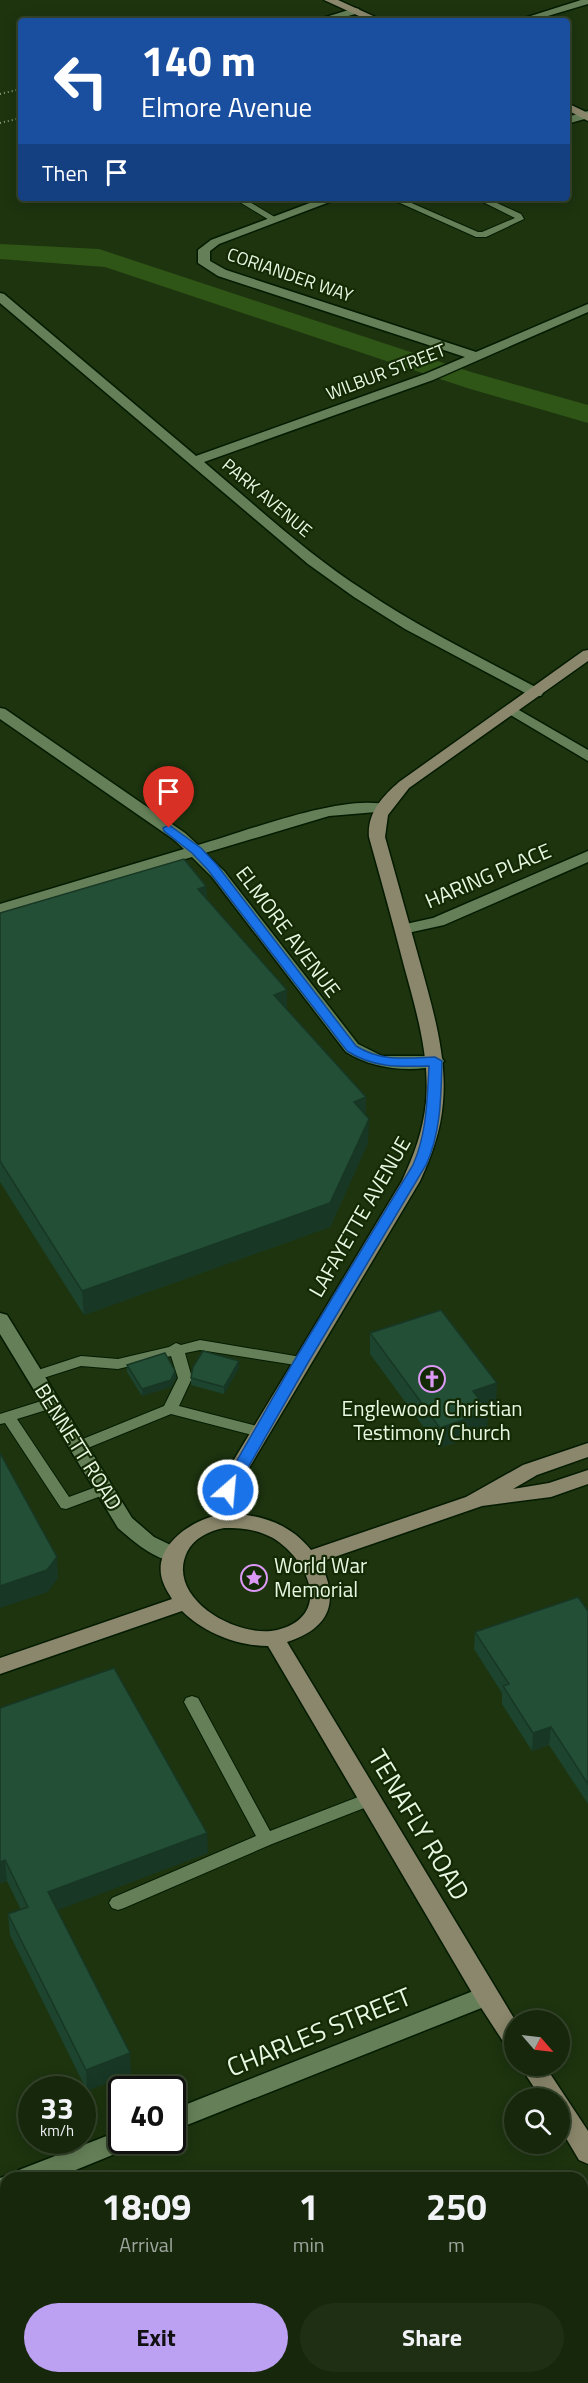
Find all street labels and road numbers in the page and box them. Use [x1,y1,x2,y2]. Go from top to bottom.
street label: CORIANDER WAY [224,240,357,309]
street label: WILBUR STREET [322,336,450,407]
street label: PARK AVENUE [216,452,318,543]
street label: HARING PLACE [420,834,556,916]
street label: ELMORE AVENUE [229,859,349,1004]
street label: LAFAYETTE AVENUE [300,1130,418,1303]
street label: BENNETT ROAD [27,1377,131,1516]
street label: TENAFLY ROAD [359,1742,480,1908]
street label: CHARLES STREET [221,1977,417,2086]

